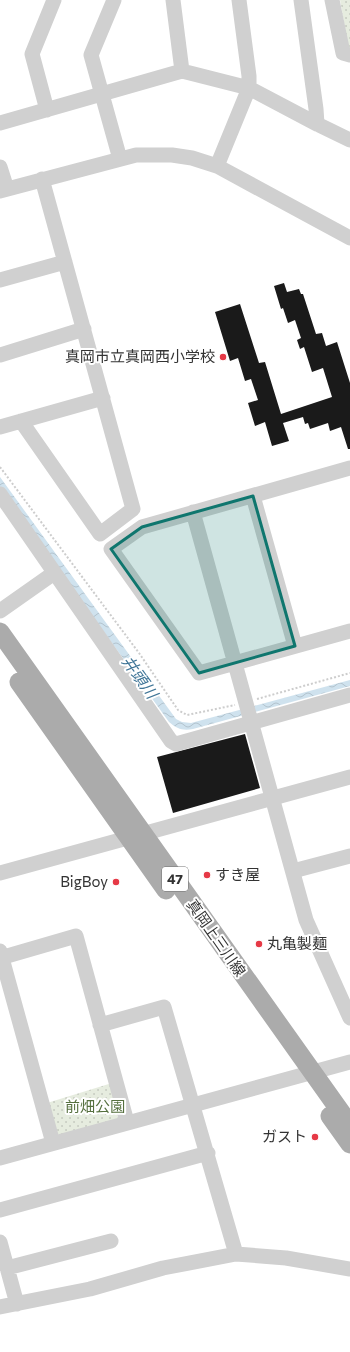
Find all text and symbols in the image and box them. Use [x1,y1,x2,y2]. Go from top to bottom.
place label: 真岡市立真岡西小学校 [65,347,215,365]
marker: 真岡市立真岡西小学校 [218,352,228,362]
water label: 井頭川 [119,652,163,703]
place label: すき屋 [215,865,260,883]
road number: 47 [162,867,188,891]
marker: すき屋 [202,870,212,880]
place label: BigBoy [60,872,108,890]
marker: BigBoy [111,877,121,887]
street label: 真岡上三川線 [184,895,250,979]
place label: 丸亀製麺 [267,934,327,952]
marker: 丸亀製麺 [254,939,264,949]
park label: 前畑公園 [65,1097,125,1115]
place label: ガスト [262,1127,307,1145]
marker: ガスト [310,1132,320,1142]

